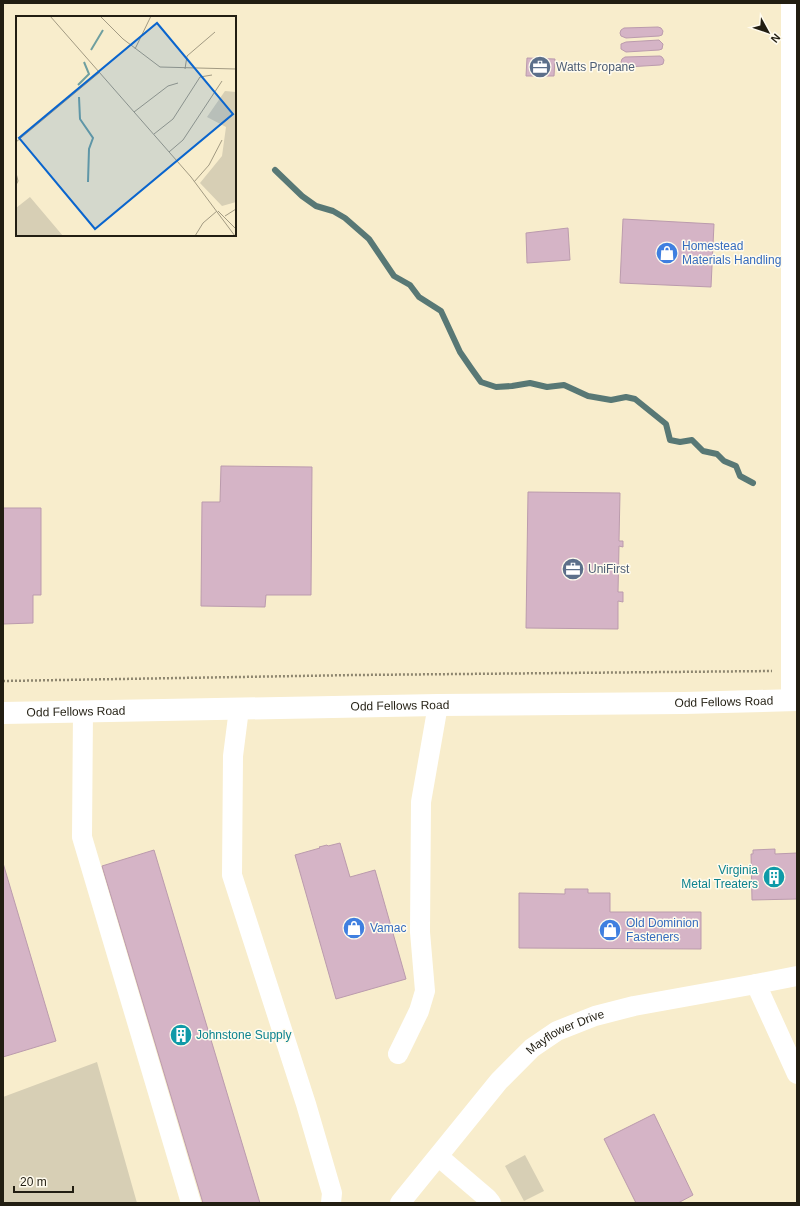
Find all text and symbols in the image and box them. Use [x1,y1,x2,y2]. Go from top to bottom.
north arrow [748,12,788,52]
inset map [16,16,236,236]
text: N [768,32,783,45]
office icon: Watts Propane [527,54,553,80]
place label: Watts Propane [556,60,635,74]
place label: Homestead Materials Handling [682,239,781,267]
shop icon: Homestead Materials Handling [654,240,680,266]
office icon: UniFirst [560,556,586,582]
place label: UniFirst [588,562,630,576]
street label: Odd Fellows Road [674,694,774,710]
street label: Odd Fellows Road [350,698,449,714]
street label: Odd Fellows Road [26,704,126,720]
place label: Virginia Metal Treaters [681,863,758,891]
building icon: Virginia Metal Treaters [761,864,787,890]
shop icon: Vamac [341,915,367,941]
place label: Old Dominion Fasteners [626,916,699,944]
shop icon: Old Dominion Fasteners [597,917,623,943]
place label: Vamac [370,921,406,935]
street label: Mayflower Drive [523,1007,606,1057]
building icon: Johnstone Supply [168,1022,194,1048]
place label: Johnstone Supply [196,1028,291,1042]
scale bar [14,1168,73,1194]
text: 20 m [20,1175,47,1189]

